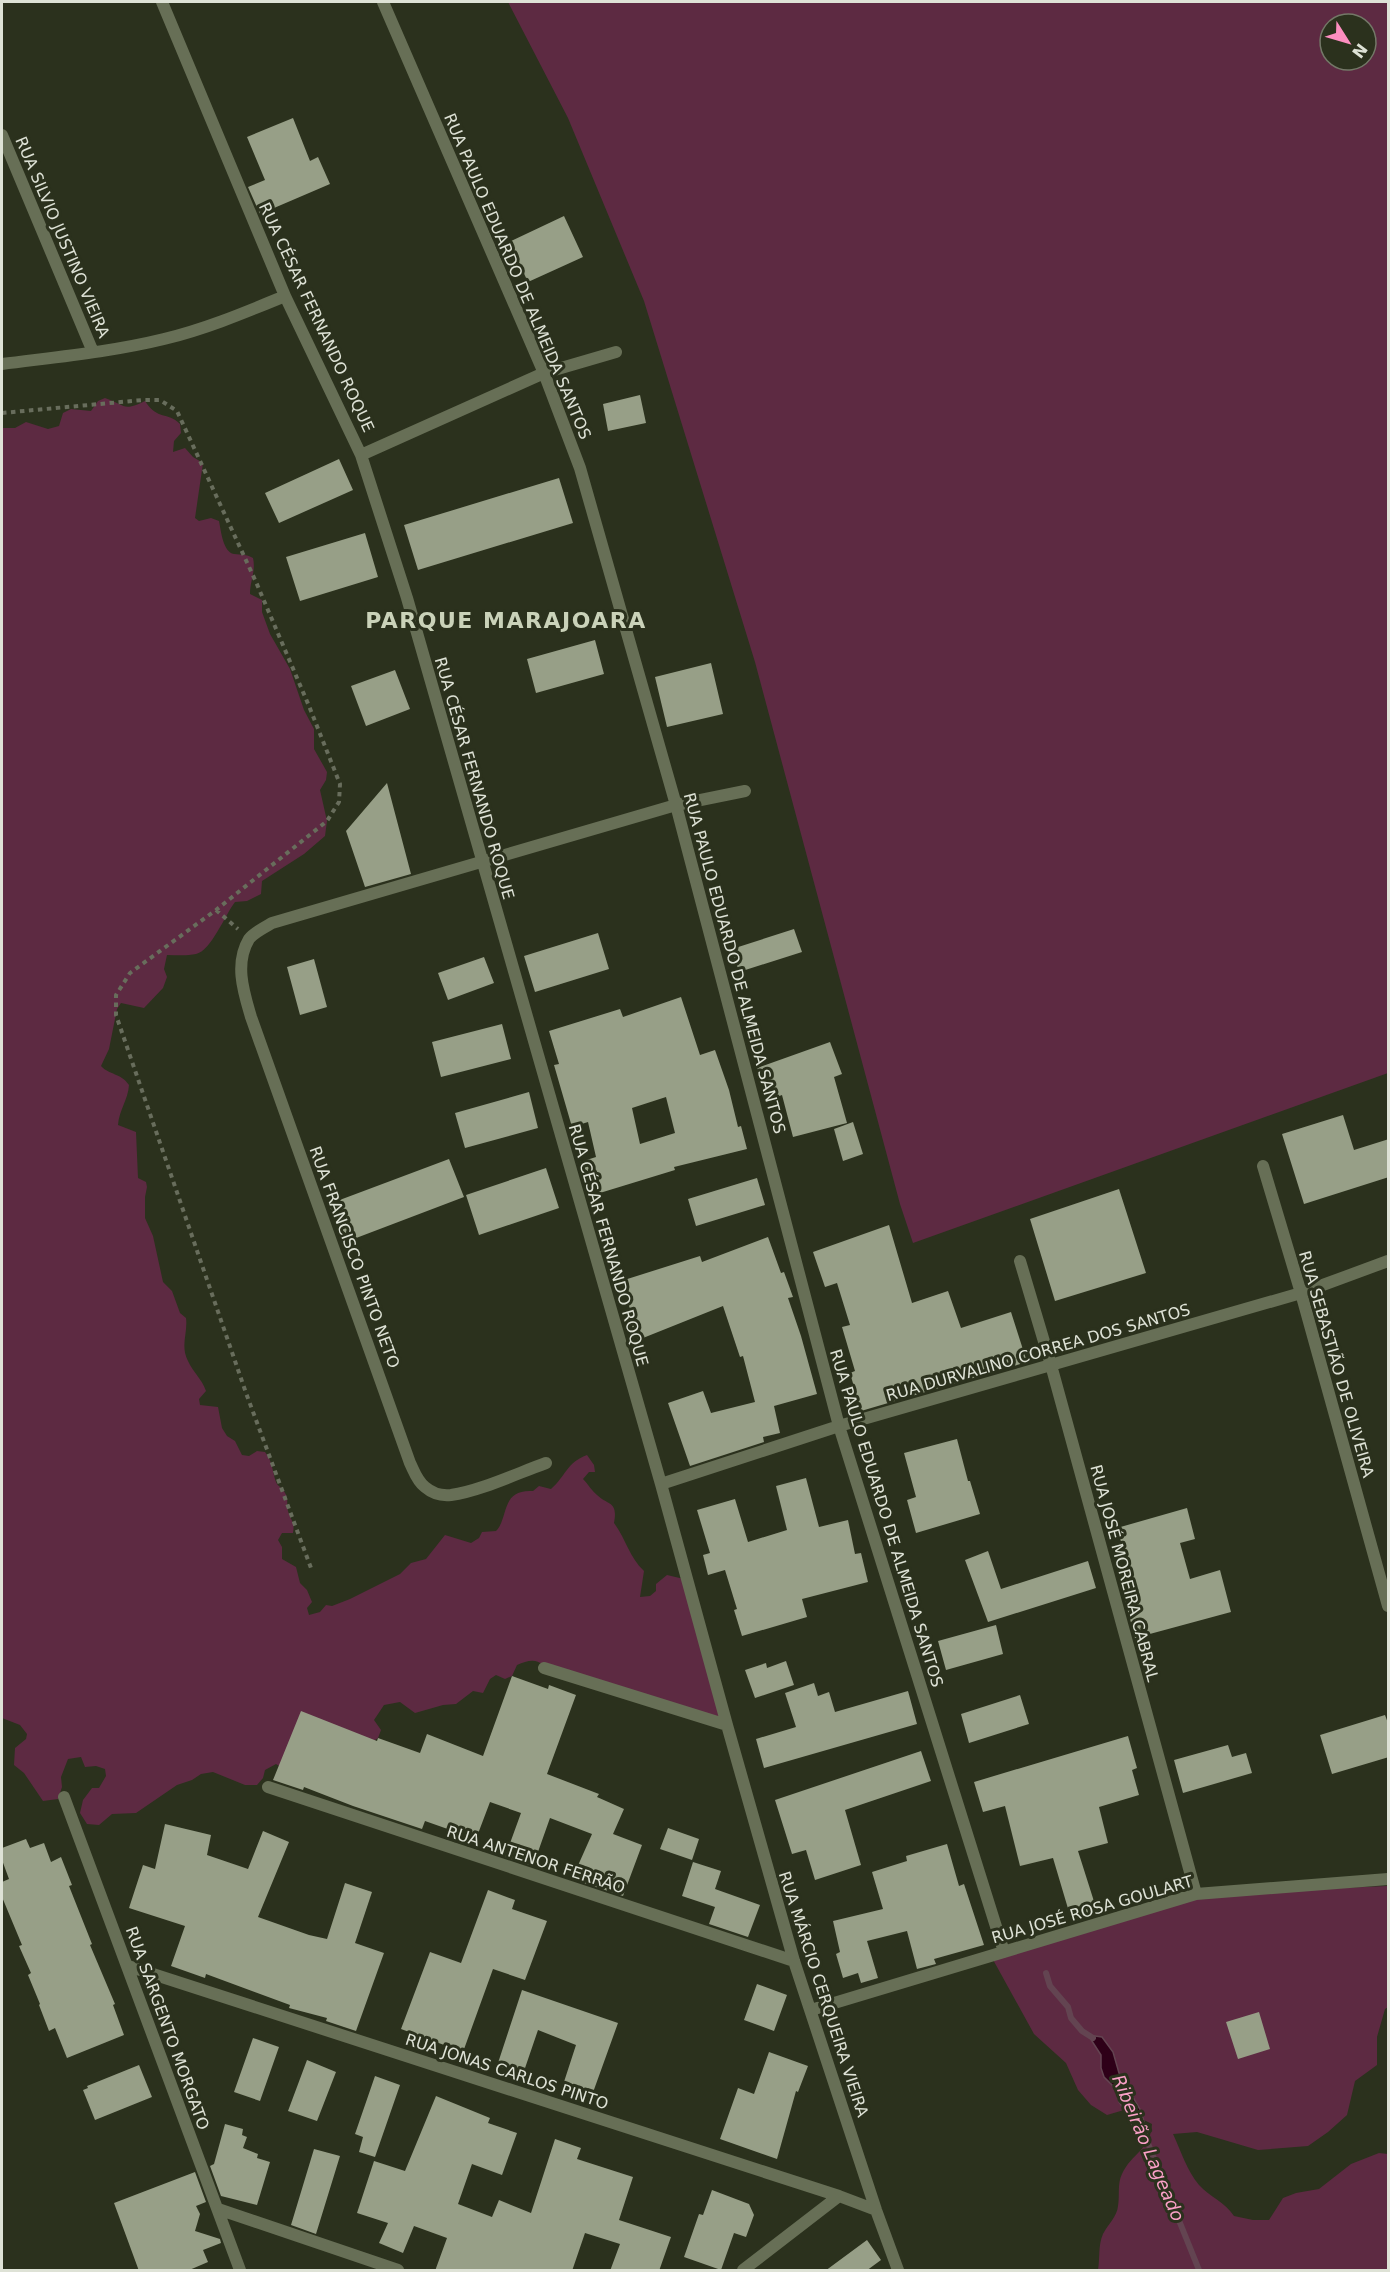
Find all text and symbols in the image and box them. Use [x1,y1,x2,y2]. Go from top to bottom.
north arrow [1318,12,1378,72]
text: N [1348,40,1371,62]
street label: RUA PAULO EDUARDO DE ALMEIDA SANTOS [440,110,595,442]
street label: RUA SILVIO JUSTINO VIEIRA [11,134,114,341]
street label: RUA CÉSAR FERNANDO ROQUE [255,199,378,435]
district label: PARQUE MARAJOARA [365,608,647,633]
street label: RUA CÉSAR FERNANDO ROQUE [431,655,518,901]
street label: RUA PAULO EDUARDO DE ALMEIDA SANTOS [680,791,789,1136]
street label: RUA CÉSAR FERNANDO ROQUE [565,1122,652,1368]
street label: RUA FRANCISCO PINTO NETO [305,1144,404,1371]
street label: RUA SEBASTIÃO DE OLIVEIRA [1295,1249,1378,1480]
street label: RUA DURVALINO CORREA DOS SANTOS [884,1300,1192,1405]
street label: RUA PAULO EDUARDO DE ALMEIDA SANTOS [826,1347,947,1689]
street label: RUA JOSÉ MOREIRA CABRAL [1086,1463,1163,1684]
street label: RUA ANTENOR FERRÃO [444,1822,628,1897]
street label: RUA MÁRCIO CERQUEIRA VIEIRA [775,1869,872,2120]
street label: RUA JOSÉ ROSA GOULART [989,1872,1195,1947]
street label: RUA SARGENTO MORGATO [122,1924,213,2133]
street label: RUA JONAS CARLOS PINTO [403,2030,611,2113]
water label: Ribeirão Lageado [1108,2071,1189,2224]

